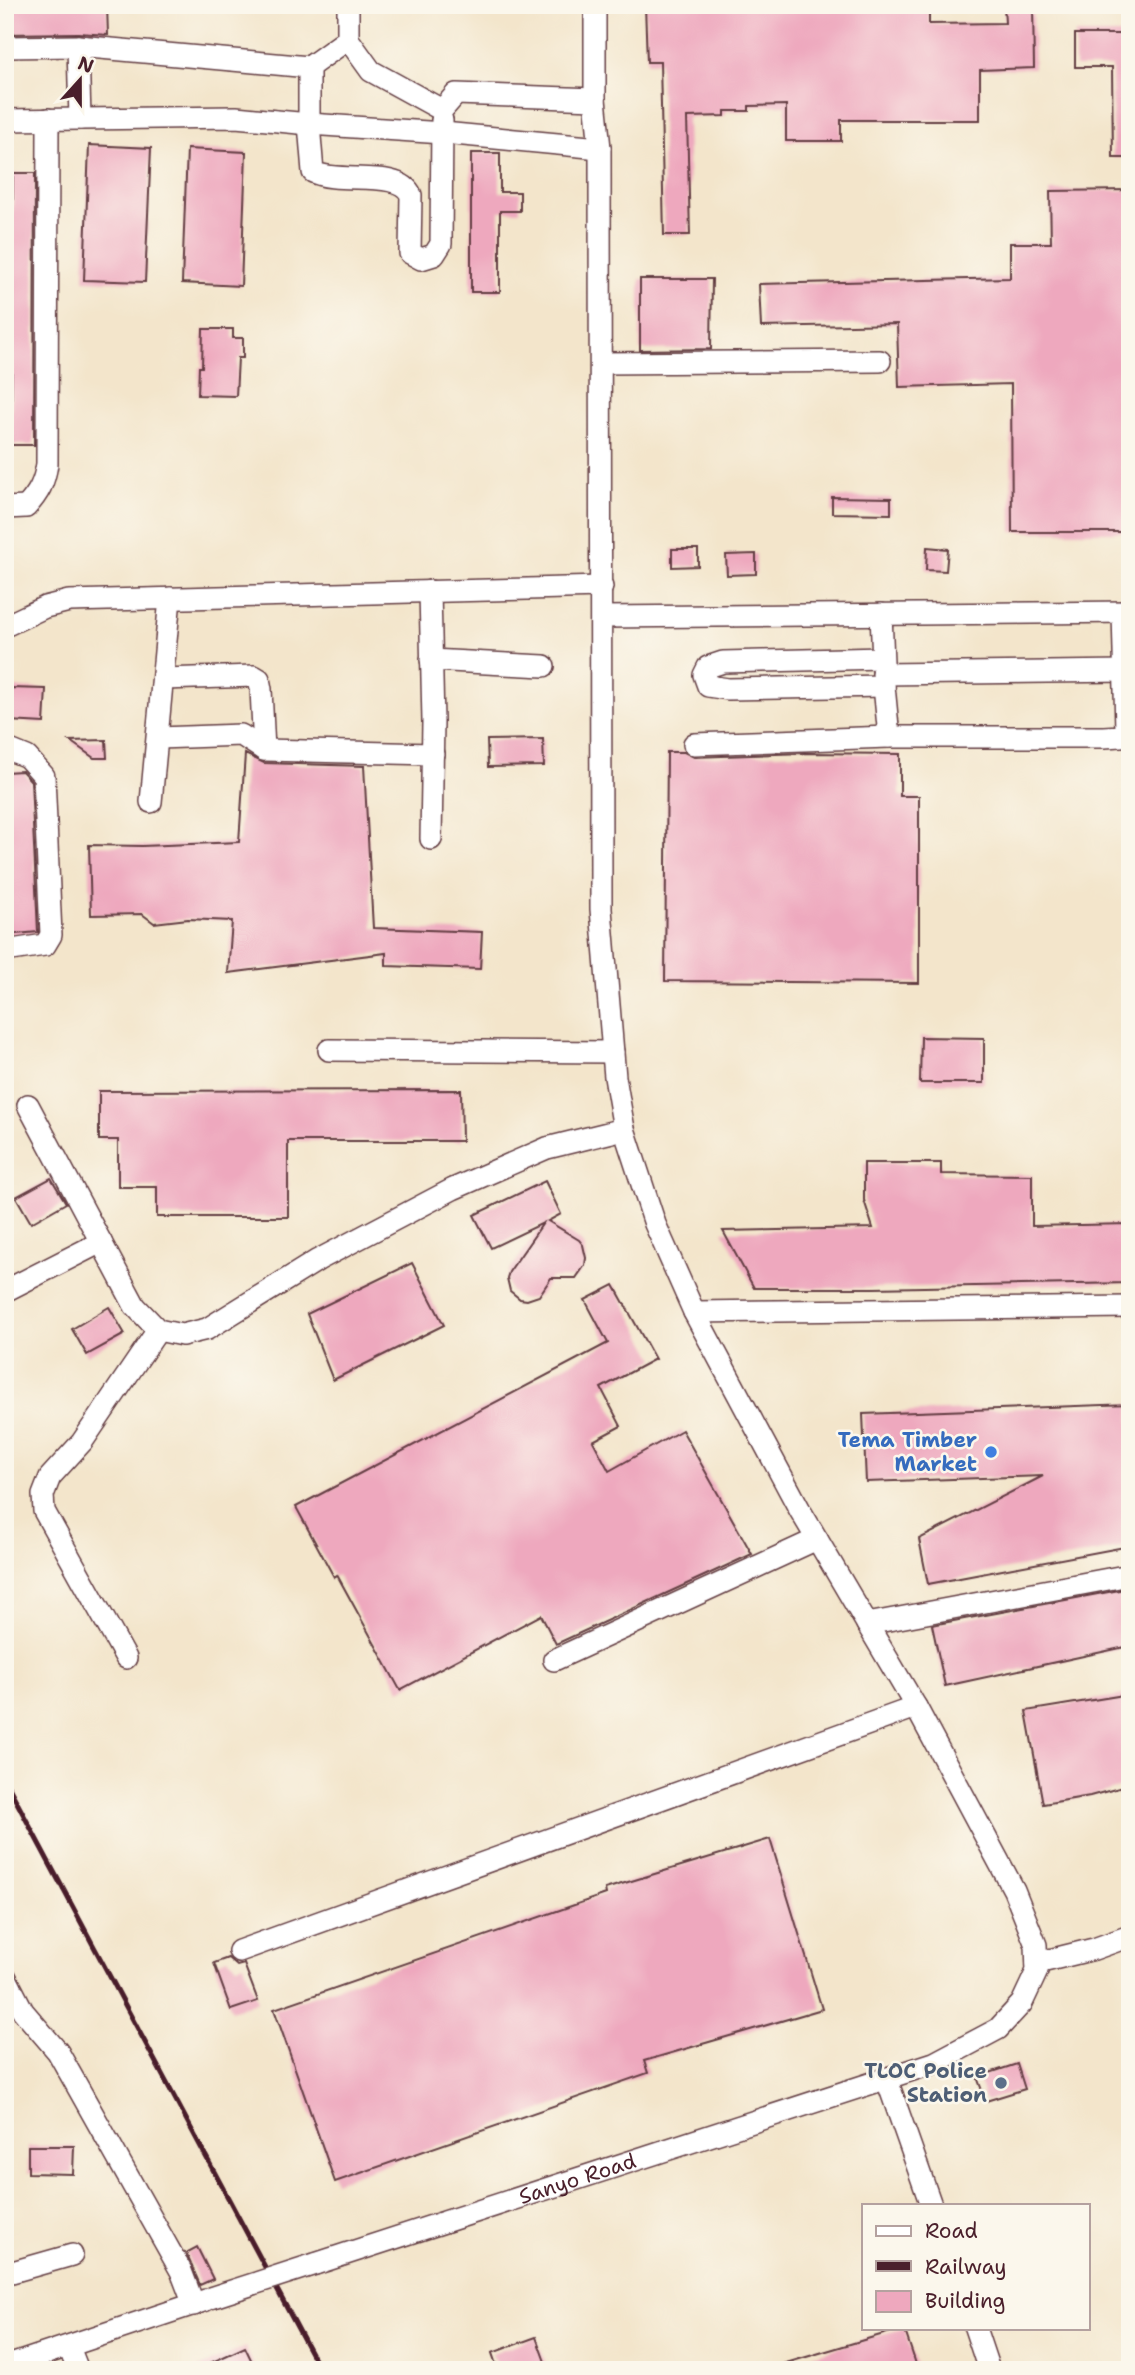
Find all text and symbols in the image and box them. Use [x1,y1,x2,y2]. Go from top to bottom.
north arrow [46,46,116,116]
text: N [74,50,97,79]
place label: Tema Timber Market [838,1426,977,1478]
marker: Tema Timber Market [983,1444,999,1460]
place label: TLOC Police Station [864,2057,987,2109]
marker: TLOC Police Station [993,2075,1009,2091]
street label: Sanyo Road [515,2147,640,2211]
legend [862,2204,1090,2330]
text: Road [925,2217,978,2245]
text: Railway [925,2253,1007,2281]
text: Building [925,2287,1005,2315]

